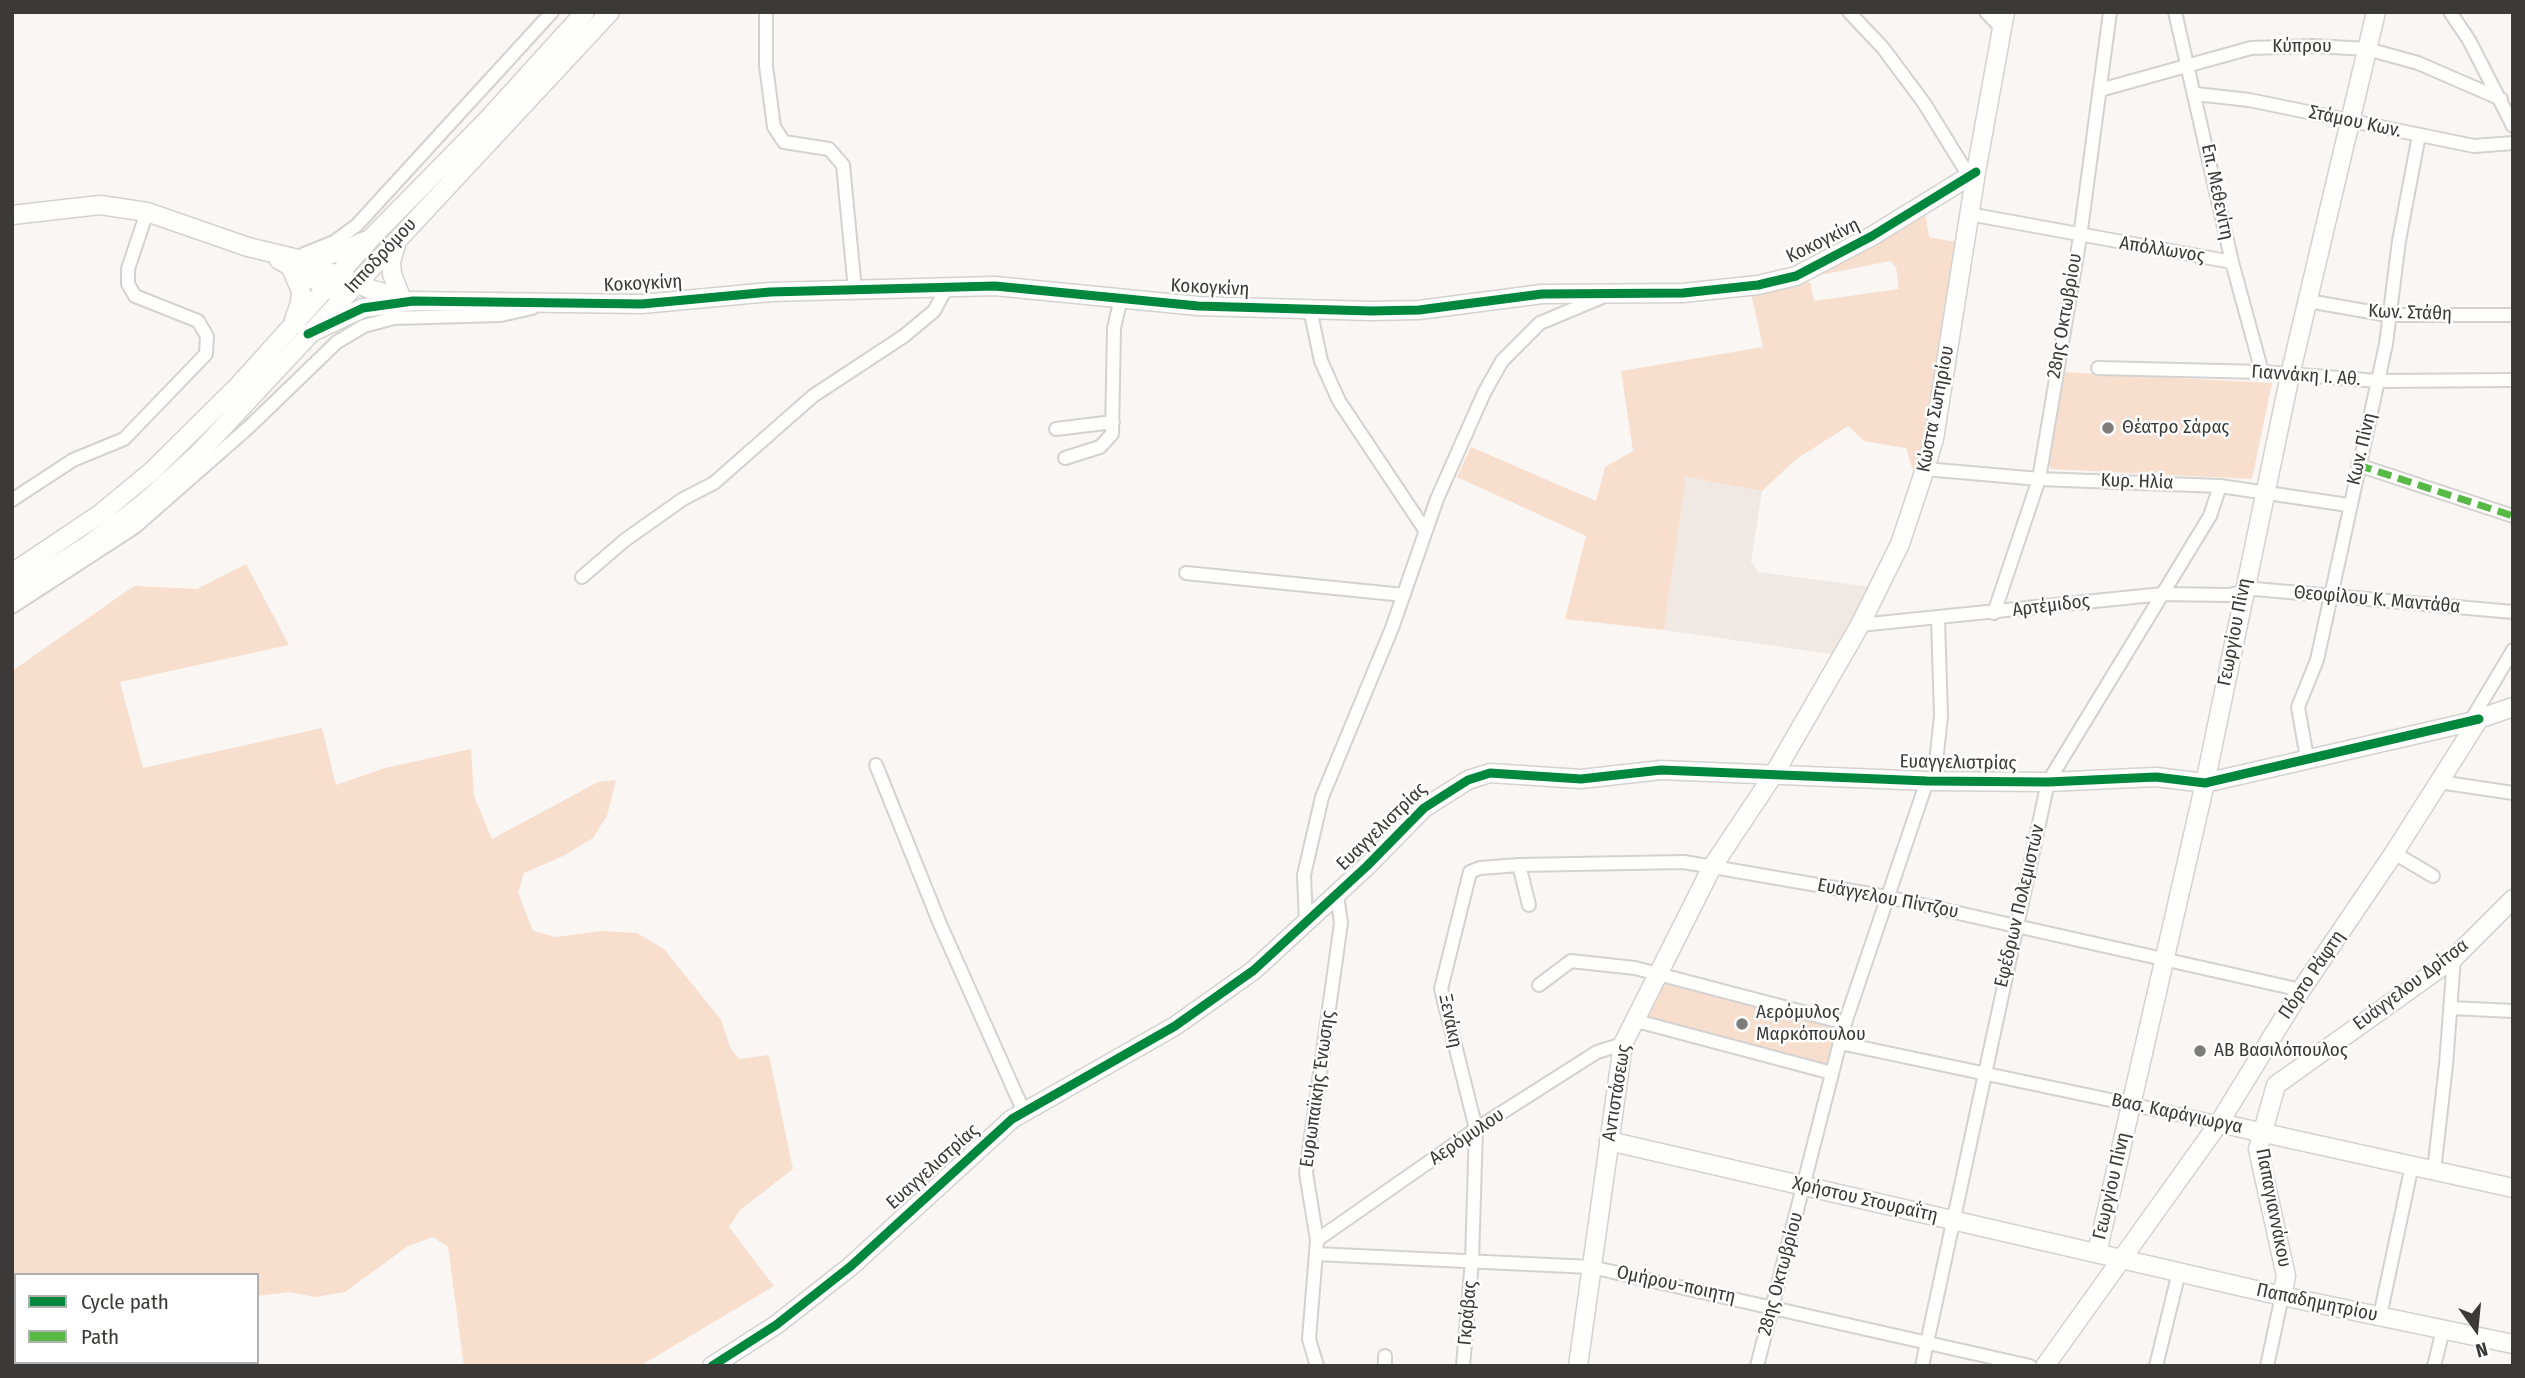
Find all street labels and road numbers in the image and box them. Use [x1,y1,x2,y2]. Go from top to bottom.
street label: Κύπρου [2272,36,2332,58]
street label: Στάμου Κων. [2307,101,2403,143]
street label: Επ. Μεθενίτη [2196,142,2238,242]
street label: Κοκογκίνη [1783,213,1863,269]
street label: Ιπποδρόμου [340,214,422,298]
street label: Απόλλωνος [2118,232,2206,268]
street label: 28ης Οκτωβρίου [2043,252,2087,380]
street label: Κοκογκίνη [603,271,683,297]
street label: Κοκογκίνη [1170,275,1250,301]
street label: Κων. Στάθη [2368,300,2452,326]
street label: Κώστα Σωτηρίου [1913,344,1959,474]
street label: Γιαννάκη Ι. Αθ. [2251,361,2361,391]
street label: Κων. Πίνη [2343,411,2381,487]
street label: Κυρ. Ηλία [2100,469,2174,495]
street label: Γεωργίου Πίνη [2213,576,2257,688]
street label: Θεοφίλου Κ. Μαντάθα [2293,581,2461,619]
street label: Αρτέμιδος [2011,590,2091,622]
street label: Ευαγγελιστρίας [1899,751,2017,775]
street label: Ευαγγελιστρίας [1332,778,1432,876]
street label: Εφέδρων Πολεμιστών [1990,822,2050,990]
street label: Ευάγγελου Πίντζου [1815,874,1961,924]
street label: Πόρτο Ράφτη [2274,926,2350,1024]
street label: Ευάγγελου Δρίτσα [2349,934,2473,1036]
street label: Ξενάκη [1433,992,1467,1050]
street label: Ευρωπαϊκής Ένωσης [1296,1009,1340,1169]
street label: Αντιστάσεως [1598,1043,1636,1143]
street label: Βασ. Καράγιωργα [2109,1089,2245,1139]
street label: Αερόμυλου [1425,1104,1509,1170]
street label: Ευαγγελιστρίας [882,1120,984,1214]
street label: Γεωργίου Πίνη [2089,1130,2135,1242]
street label: Παπαγιαννάκου [2250,1147,2296,1269]
street label: Χρήστου Στουραΐτη [1790,1172,1940,1228]
street label: 28ης Οκτωβρίου [1754,1210,1808,1338]
street label: Ομήρου-ποιητη [1614,1261,1738,1309]
street label: Παπαδημητρίου [2254,1279,2380,1327]
street label: Γκράβας [1454,1280,1482,1346]

